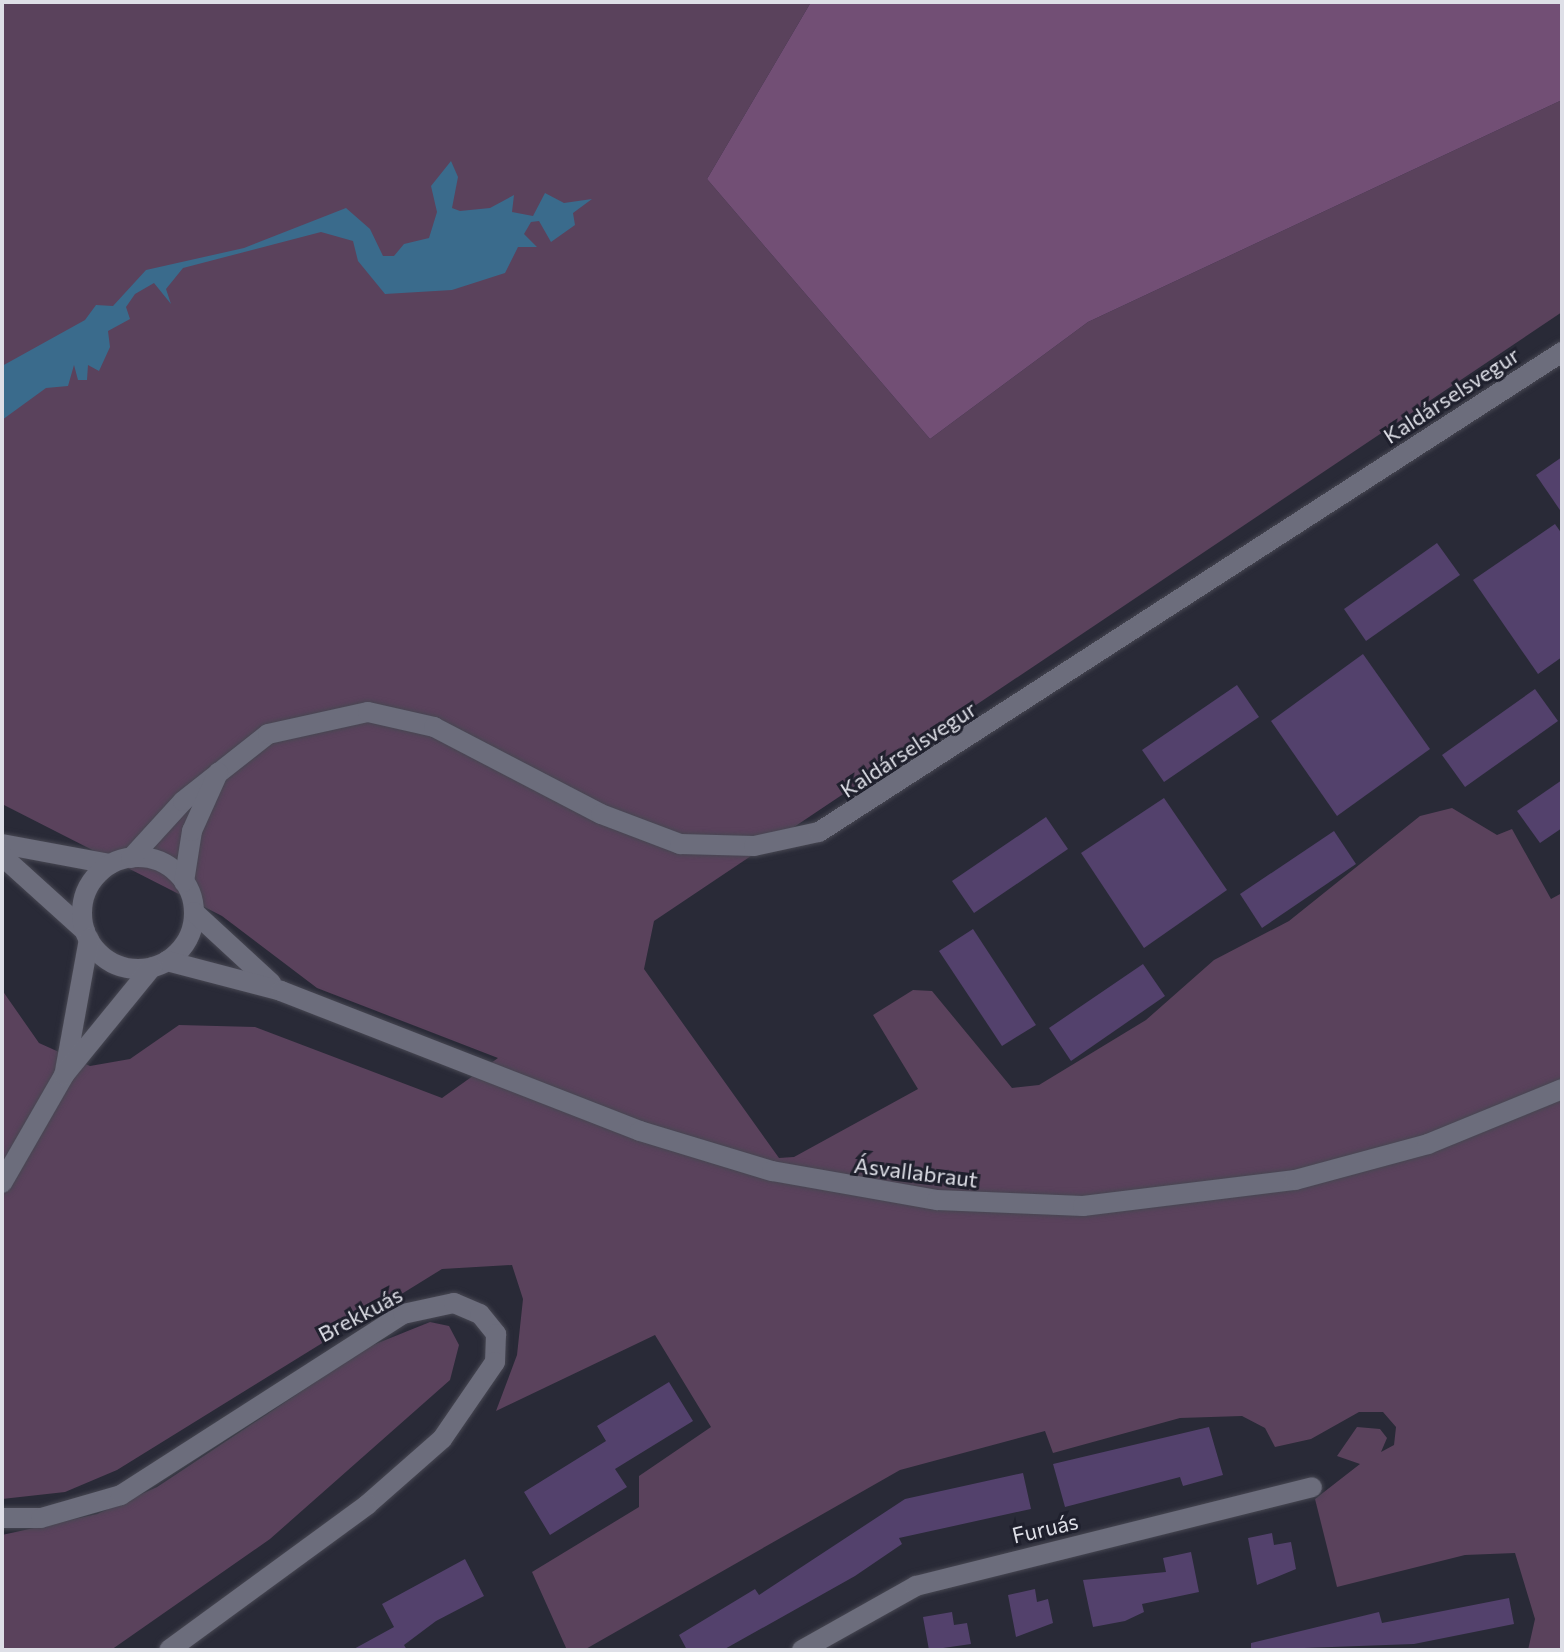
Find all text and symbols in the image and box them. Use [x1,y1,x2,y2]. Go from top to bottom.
street label: Kaldárselsvegur [1378,341,1524,449]
street label: Kaldárselsvegur [835,695,981,803]
street label: Ásvallabraut [853,1151,979,1193]
street label: Brekkuás [313,1281,407,1347]
street label: Furuás [1009,1508,1081,1548]

